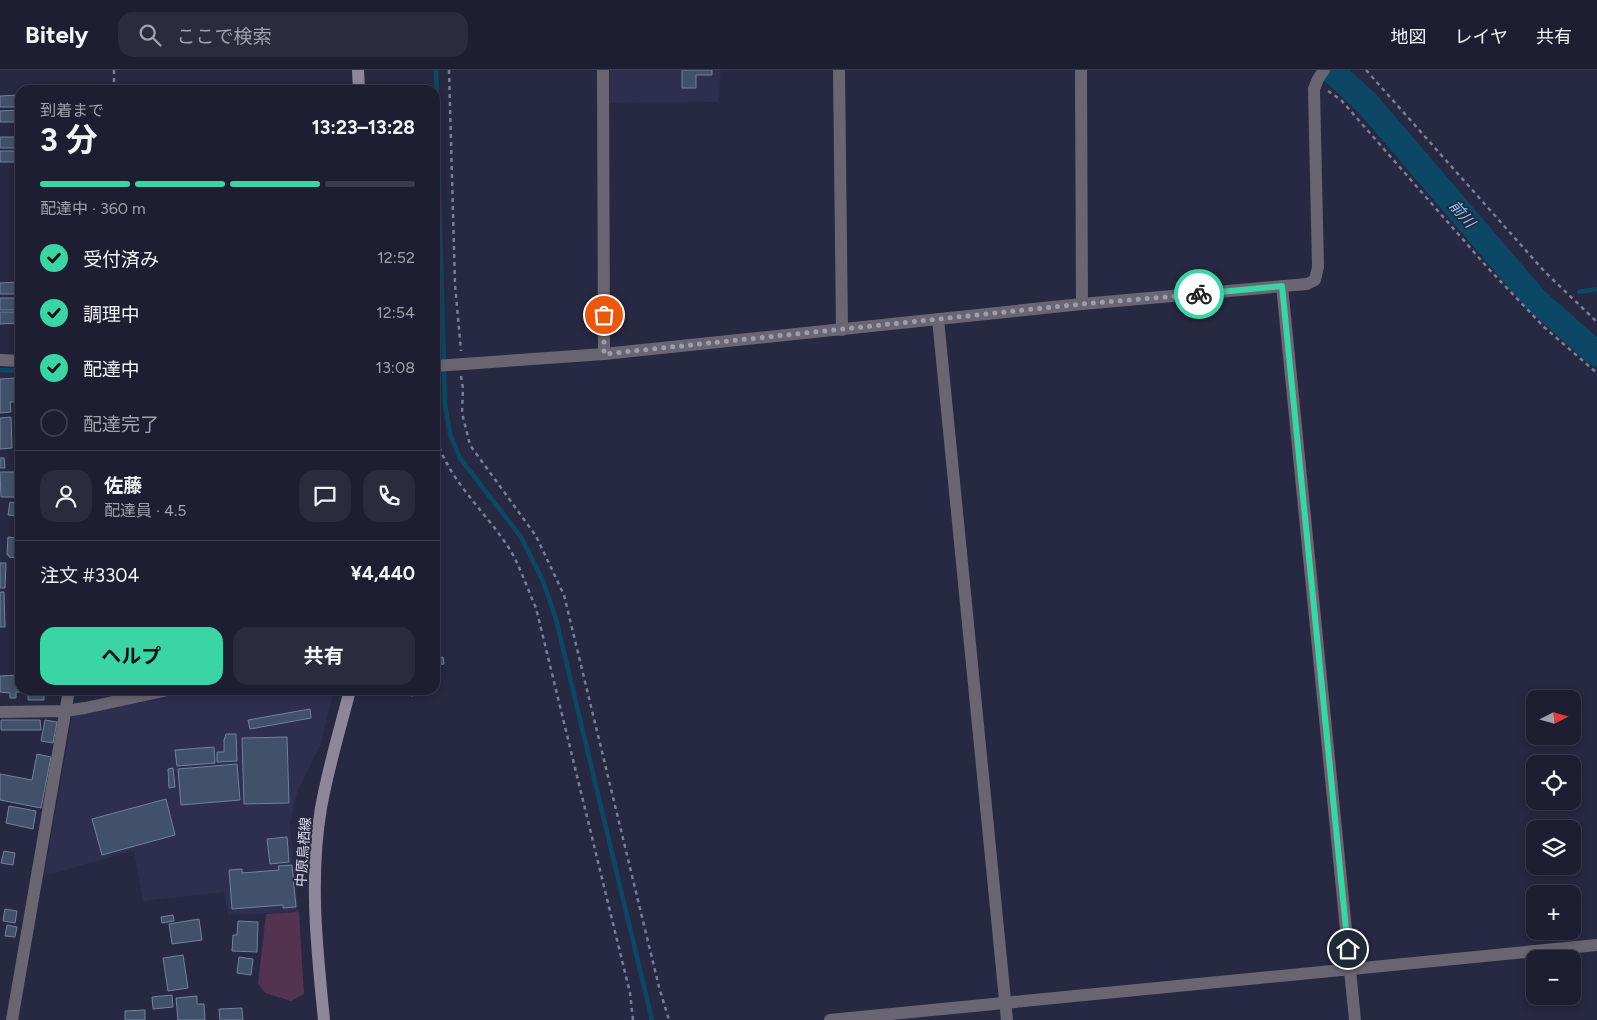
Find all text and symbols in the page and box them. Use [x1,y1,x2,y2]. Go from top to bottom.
search box [118,12,468,57]
text: Bitely [25,20,88,49]
icon: search [136,21,164,49]
text: ここで検索 [176,25,271,48]
text: 地図 [1391,26,1427,48]
text: レイヤ [1455,26,1508,48]
text: 共有 [1536,26,1572,48]
text: 到着まで [40,101,104,120]
text: 13:23–13:28 [312,116,415,139]
text: 3 分 [40,121,97,159]
water label: 前川 [1445,197,1480,233]
text: 配達中 · 360 m [40,199,146,218]
icon: check [40,244,68,272]
text: 受付済み [83,248,159,271]
text: 12:52 [377,248,415,267]
courier [1174,269,1224,319]
icon: bike [1185,280,1213,308]
pin [583,294,625,336]
icon: check [40,299,68,327]
icon: bag [590,301,618,329]
text: 調理中 [83,303,140,326]
text: 12:54 [376,303,415,322]
icon: check [40,354,68,382]
text: 配達中 [83,358,140,381]
text: 13:08 [376,358,415,377]
text: 配達完了 [83,413,159,436]
button: person [40,470,92,522]
button: chat [299,470,351,522]
button: phone [363,470,415,522]
text: 佐藤 [104,474,142,497]
text: 配達員 · 4.5 [104,501,186,520]
text: ¥4,440 [350,562,415,585]
text: 注文 #3304 [40,564,139,587]
button: ヘルプ [40,627,223,685]
button: 共有 [233,627,415,685]
north arrow [1526,690,1581,745]
map controls [1526,690,1581,1005]
button: locate [1526,755,1581,810]
street label: 中原鳥栖線 [293,817,314,888]
button: layers [1526,820,1581,875]
button: + [1526,885,1581,940]
pin [1327,928,1369,970]
icon: home [1334,935,1362,963]
button: − [1526,950,1581,1005]

